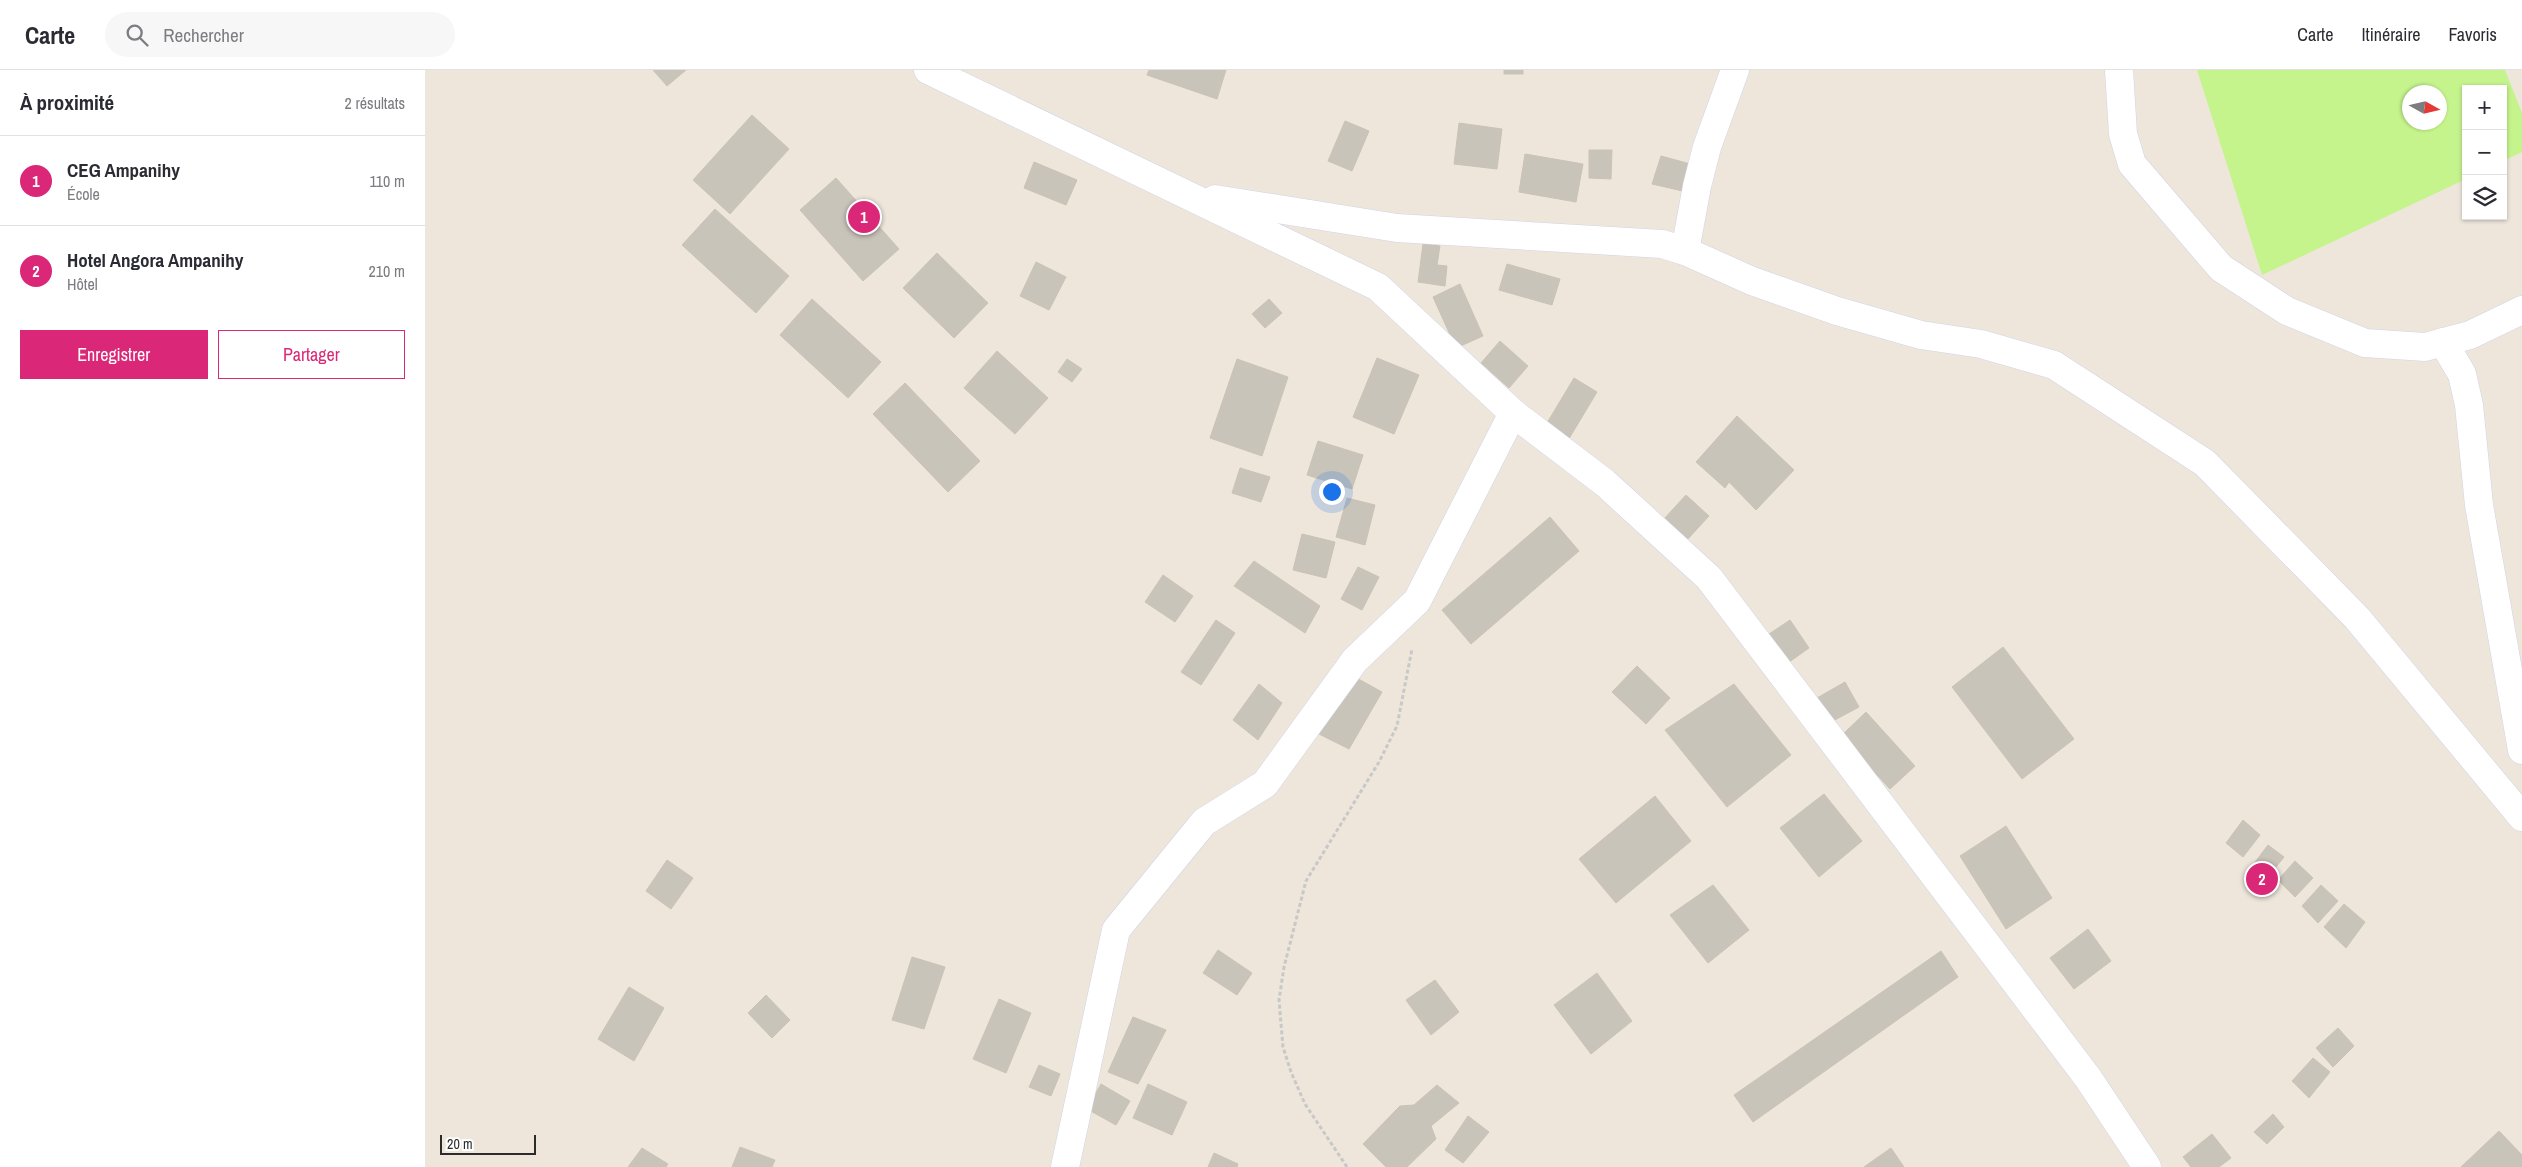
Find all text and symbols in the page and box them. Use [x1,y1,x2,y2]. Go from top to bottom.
search box [105,12,455,57]
text: Carte [25,19,75,51]
icon: search [123,21,151,49]
text: Rechercher [163,22,244,48]
text: Carte [2297,22,2333,47]
text: Itinéraire [2361,22,2421,47]
text: Favoris [2449,22,2497,47]
north arrow [2402,85,2447,130]
map controls [2462,85,2507,220]
button: + [2462,85,2507,130]
text: À proximité [20,88,114,117]
text: 2 résultats [344,92,405,114]
button: − [2462,130,2507,175]
text: CEG Ampanihy [67,157,180,183]
text: 1 [32,170,40,192]
text: 110 m [369,170,405,192]
button: layers [2462,175,2507,220]
text: École [67,183,100,205]
pin: 1 [848,198,880,236]
text: Hotel Angora Ampanihy [67,247,243,273]
text: 2 [32,260,40,282]
text: 210 m [369,260,405,282]
text: Hôtel [67,273,98,295]
button: Enregistrer [20,330,208,379]
button: Partager [218,330,405,379]
your location [1319,479,1345,505]
pin: 2 [2246,860,2278,898]
scale bar [440,1132,536,1155]
text: 20 m [447,1135,473,1153]

